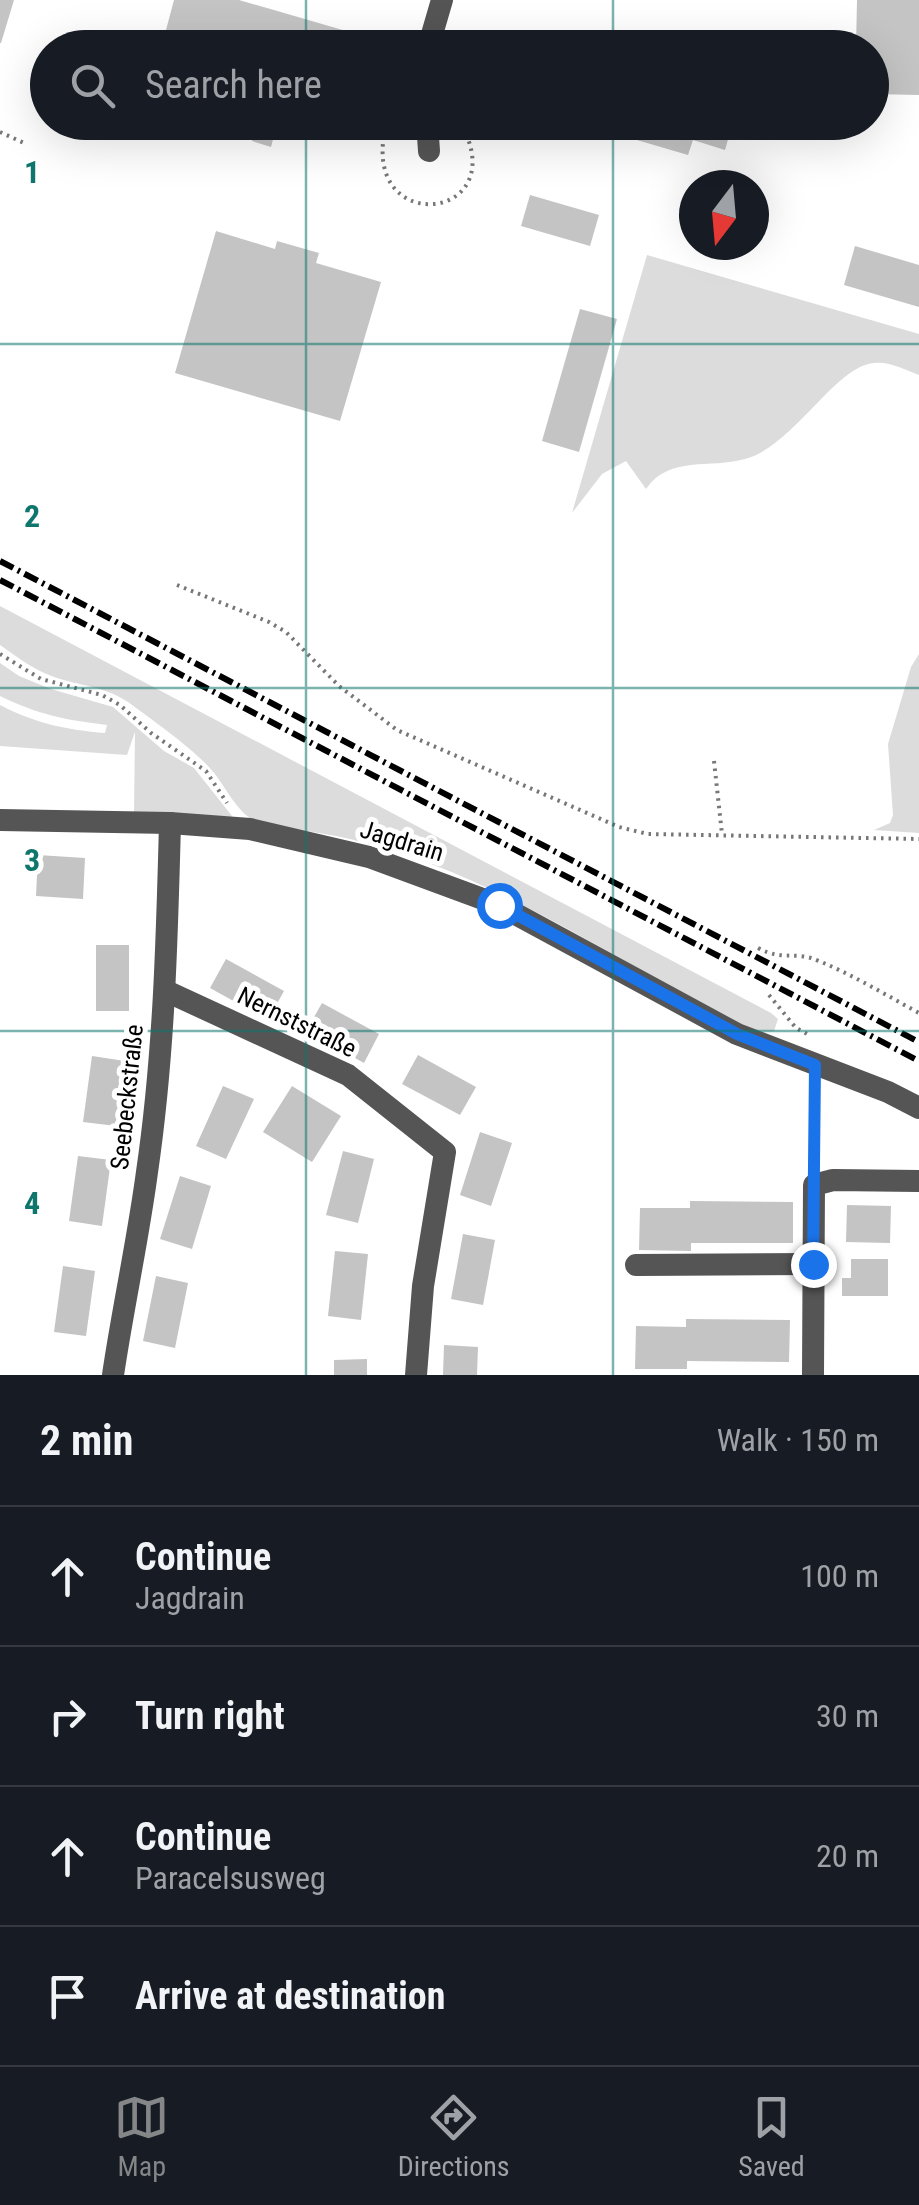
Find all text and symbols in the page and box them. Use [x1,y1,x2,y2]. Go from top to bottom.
search box [30,30,889,140]
icon: search [65,58,120,113]
text: Search here [145,63,322,107]
text: 1 [24,153,40,191]
north arrow [679,170,769,260]
text: 2 [24,497,40,535]
street label: Jagdrain [357,815,447,867]
text: 3 [24,841,40,879]
route start [477,883,523,929]
street label: Nernststraße [233,981,361,1063]
street label: Seebeckstraße [105,1023,149,1171]
text: 4 [24,1184,40,1222]
route end [791,1242,837,1288]
text: 2 min [40,1416,133,1465]
text: Walk · 150 m [717,1421,879,1459]
text: Continue [135,1535,271,1579]
icon: ahead [40,1549,95,1604]
text: 100 m [800,1557,879,1595]
text: Jagdrain [135,1579,245,1617]
icon: right [40,1689,95,1744]
text: Turn right [135,1694,285,1738]
text: 30 m [816,1697,879,1735]
text: Continue [135,1815,271,1859]
icon: ahead [40,1829,95,1884]
text: 20 m [816,1837,879,1875]
text: Paracelsusweg [135,1859,326,1897]
icon: arrive [40,1969,95,2024]
text: Arrive at destination [135,1974,445,2018]
tab: Map [114,2090,169,2183]
tab: Directions [398,2090,510,2183]
tab: Saved [738,2090,805,2183]

